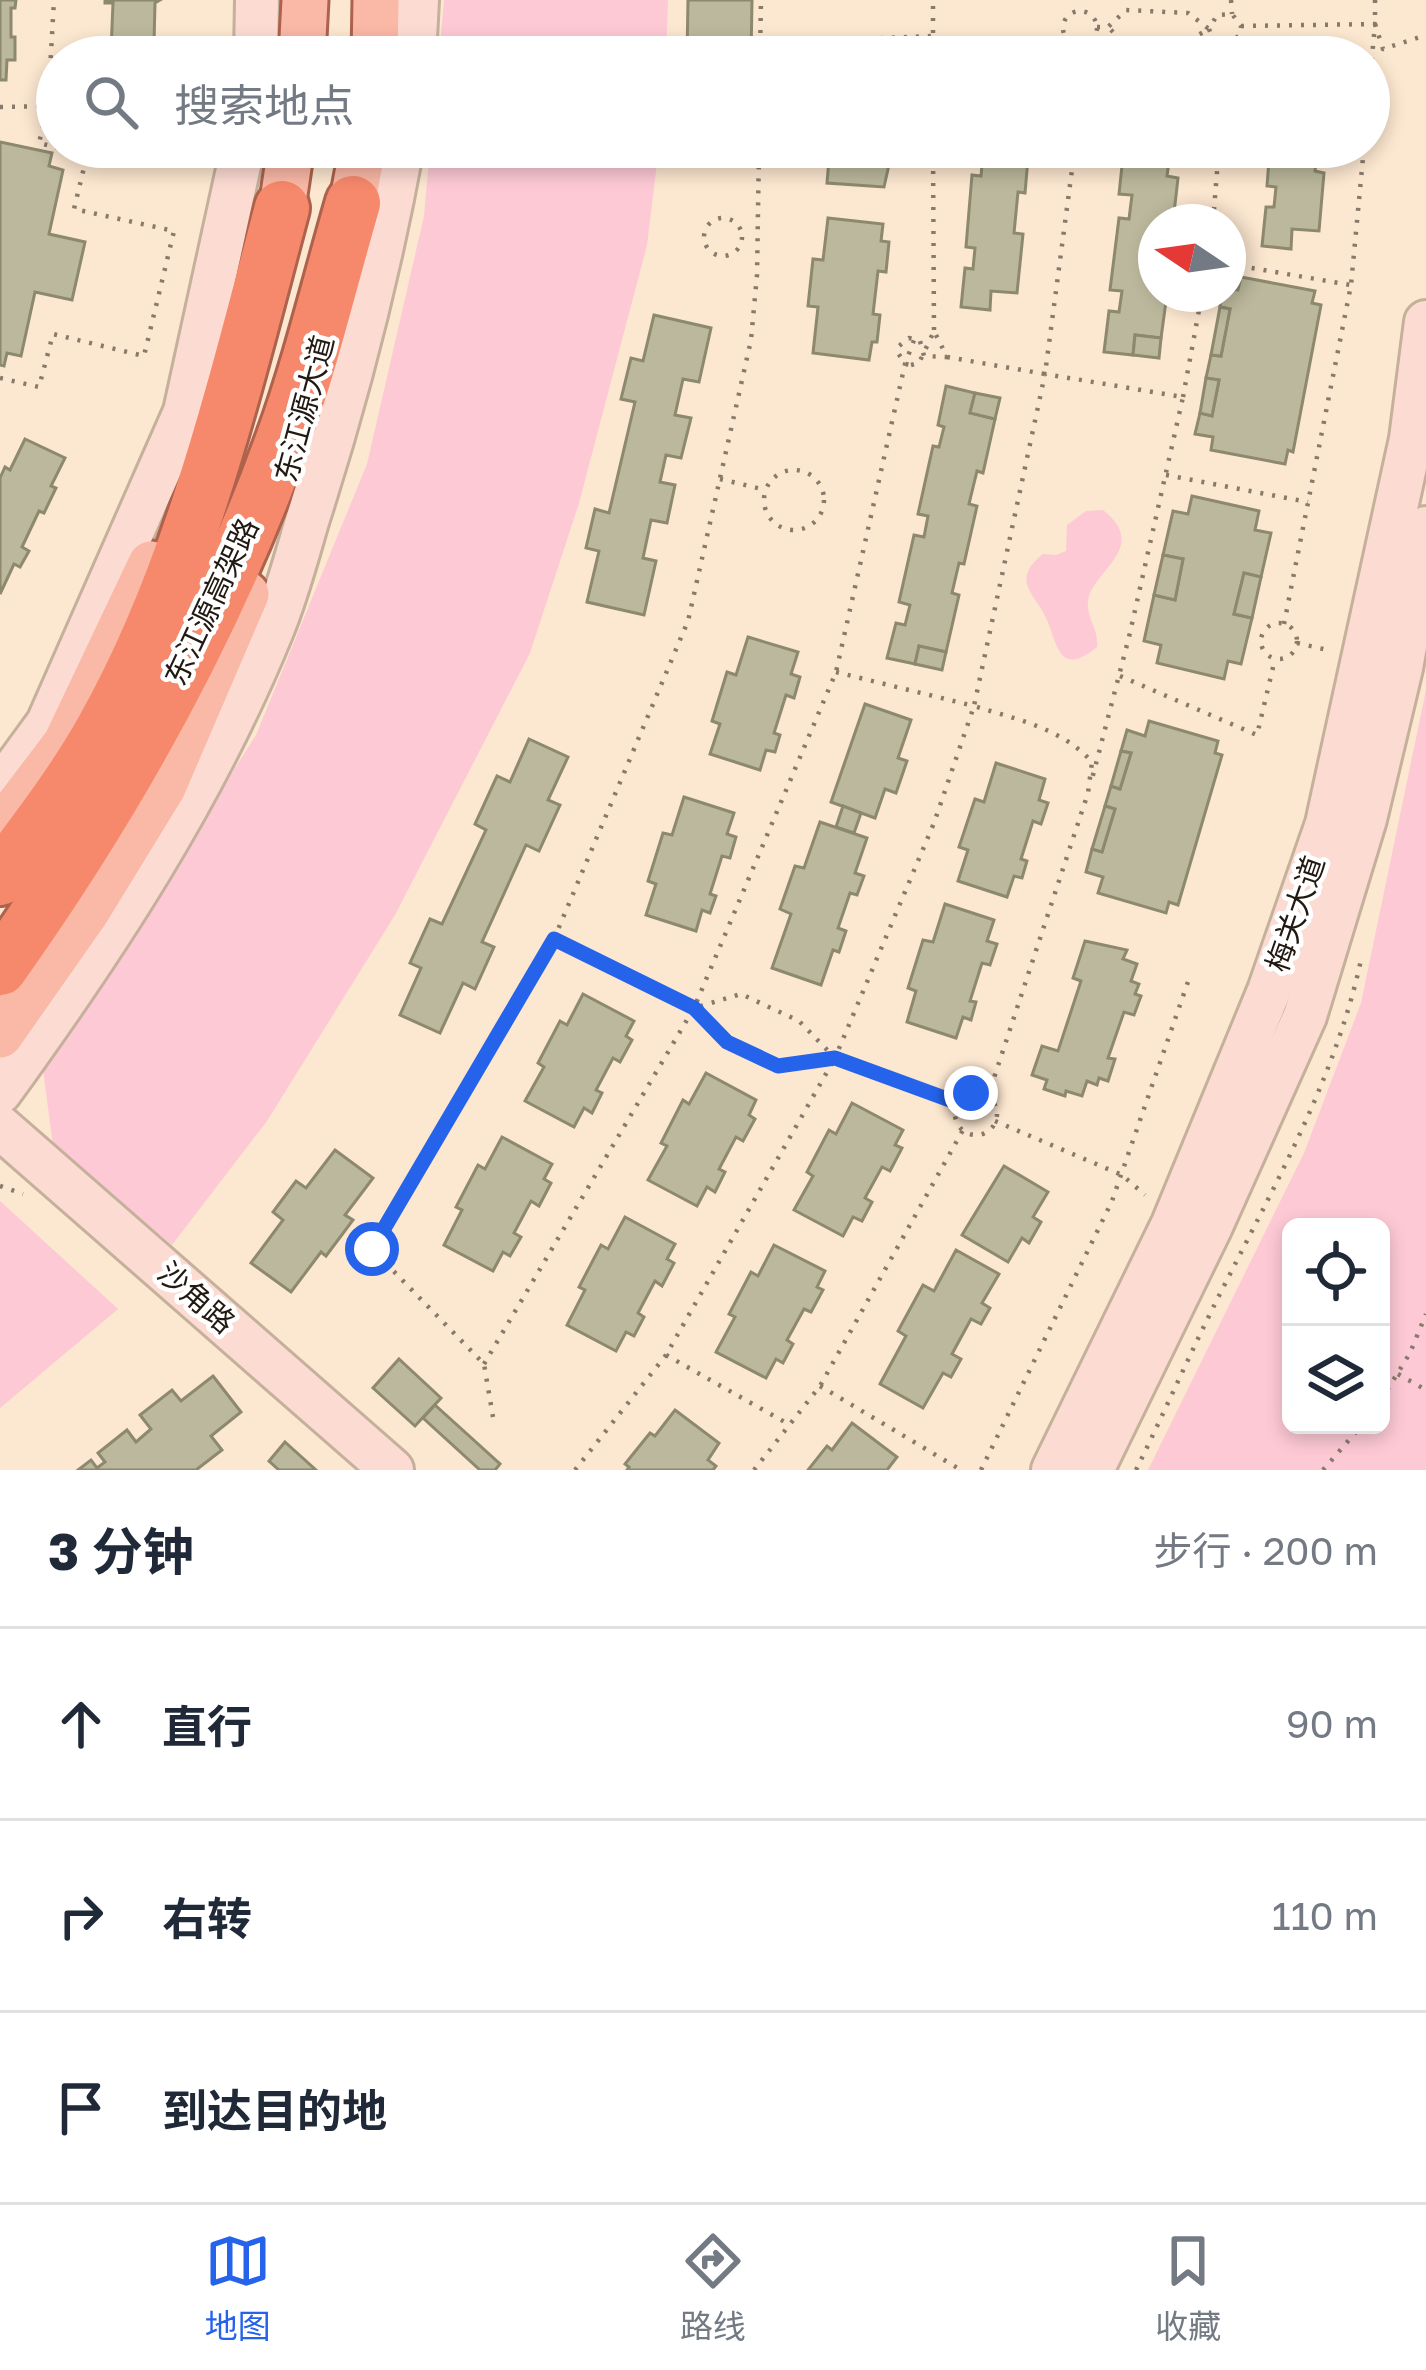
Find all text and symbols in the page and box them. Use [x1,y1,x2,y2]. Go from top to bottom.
search box [36,36,1390,168]
icon: search [78,69,144,135]
text: 搜索地点 [174,78,354,132]
north arrow [1138,204,1246,312]
street label: 东江源大道 [267,332,341,486]
street label: 东江源高架路 [157,512,265,691]
street label: 梅关大道 [1259,851,1332,976]
route end [944,1066,998,1120]
map controls [1282,1218,1390,1434]
button: locate [1282,1218,1390,1326]
route start [345,1222,399,1276]
street label: 沙角路 [151,1254,242,1340]
button: layers [1282,1326,1390,1434]
text: 3 分钟 [48,1520,194,1581]
text: 步行 · 200 m [1154,1527,1378,1574]
icon: ahead [48,1691,114,1757]
text: 直行 [162,1699,252,1753]
text: 90 m [1286,1700,1378,1747]
icon: right [48,1883,114,1949]
text: 右转 [162,1891,252,1945]
text: 110 m [1272,1892,1378,1939]
icon: arrive [48,2075,114,2141]
text: 到达目的地 [162,2083,387,2137]
tab: 地图 [205,2228,271,2348]
tab: 路线 [680,2228,746,2348]
tab: 收藏 [1155,2228,1221,2348]

